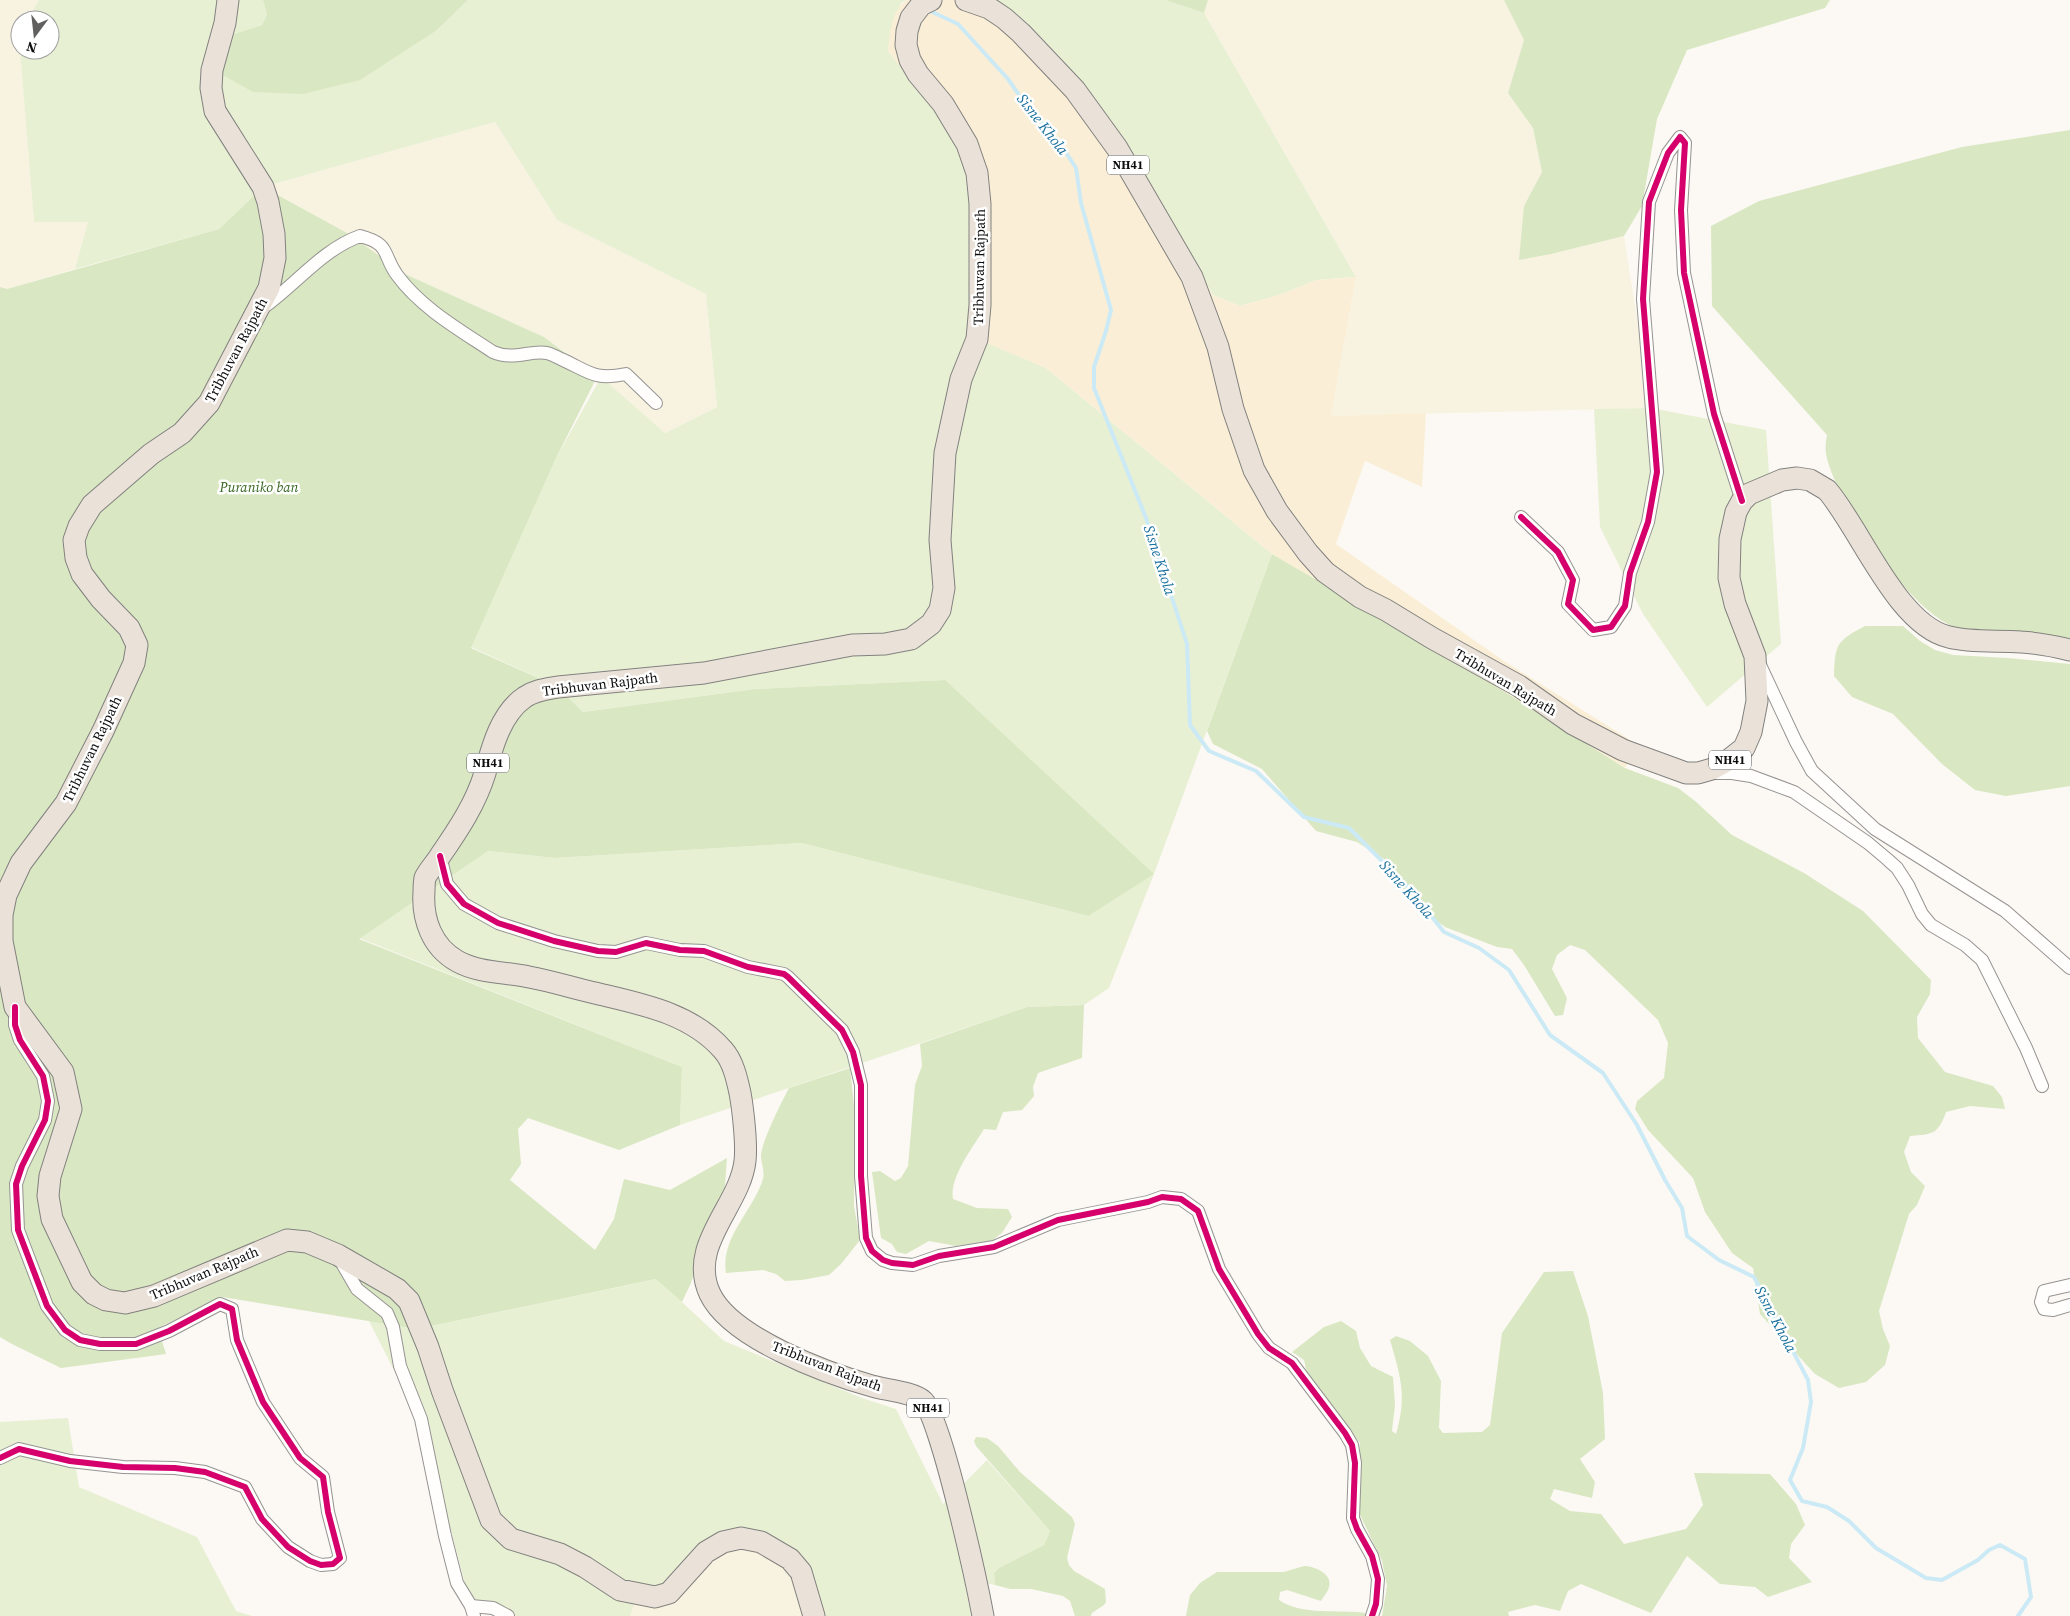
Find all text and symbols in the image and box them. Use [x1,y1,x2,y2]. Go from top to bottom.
north arrow [10,10,60,60]
text: N [24,37,39,59]
water label: Sisne Khola [1012,89,1074,159]
road number: NH41 [1107,156,1149,174]
street label: Tribhuvan Rajpath [968,209,990,325]
street label: Tribhuvan Rajpath [200,294,272,406]
park label: Puraniko ban [219,477,299,497]
water label: Sisne Khola [1139,522,1181,598]
street label: Tribhuvan Rajpath [1451,643,1561,721]
street label: Tribhuvan Rajpath [541,667,659,701]
street label: Tribhuvan Rajpath [58,692,126,806]
road number: NH41 [1709,750,1751,770]
road number: NH41 [467,754,509,772]
water label: Sisne Khola [1375,855,1439,923]
street label: Tribhuvan Rajpath [147,1241,261,1305]
water label: Sisne Khola [1750,1282,1802,1356]
street label: Tribhuvan Rajpath [769,1336,885,1396]
road number: NH41 [907,1399,949,1418]

